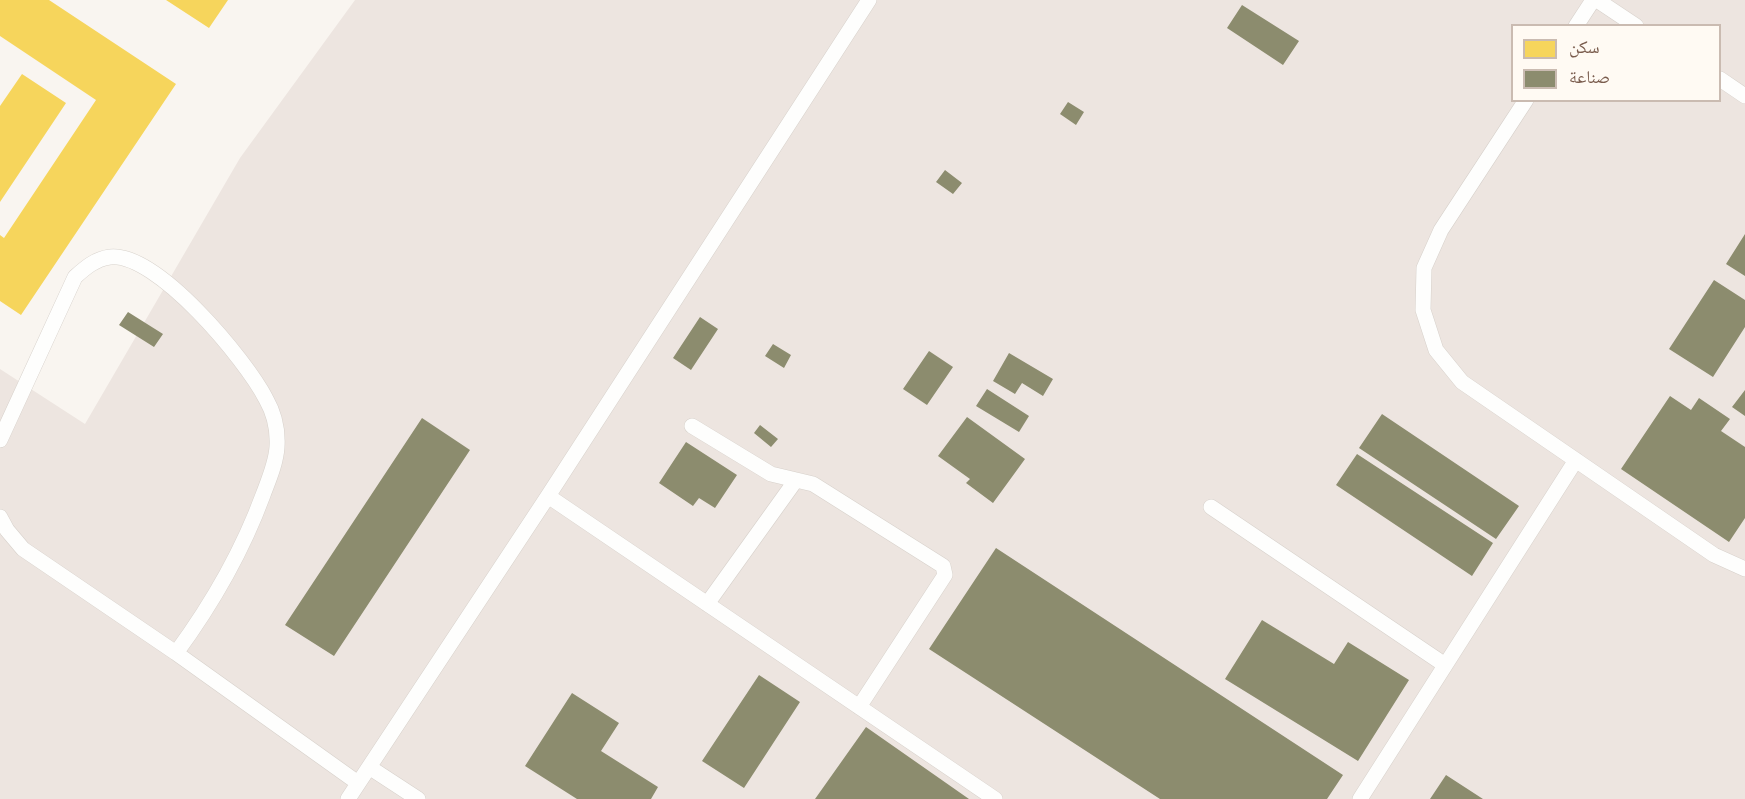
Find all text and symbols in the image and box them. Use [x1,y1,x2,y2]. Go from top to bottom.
legend [1511,24,1721,102]
text: سكن [1569,36,1600,58]
text: صناعة [1569,66,1610,88]

